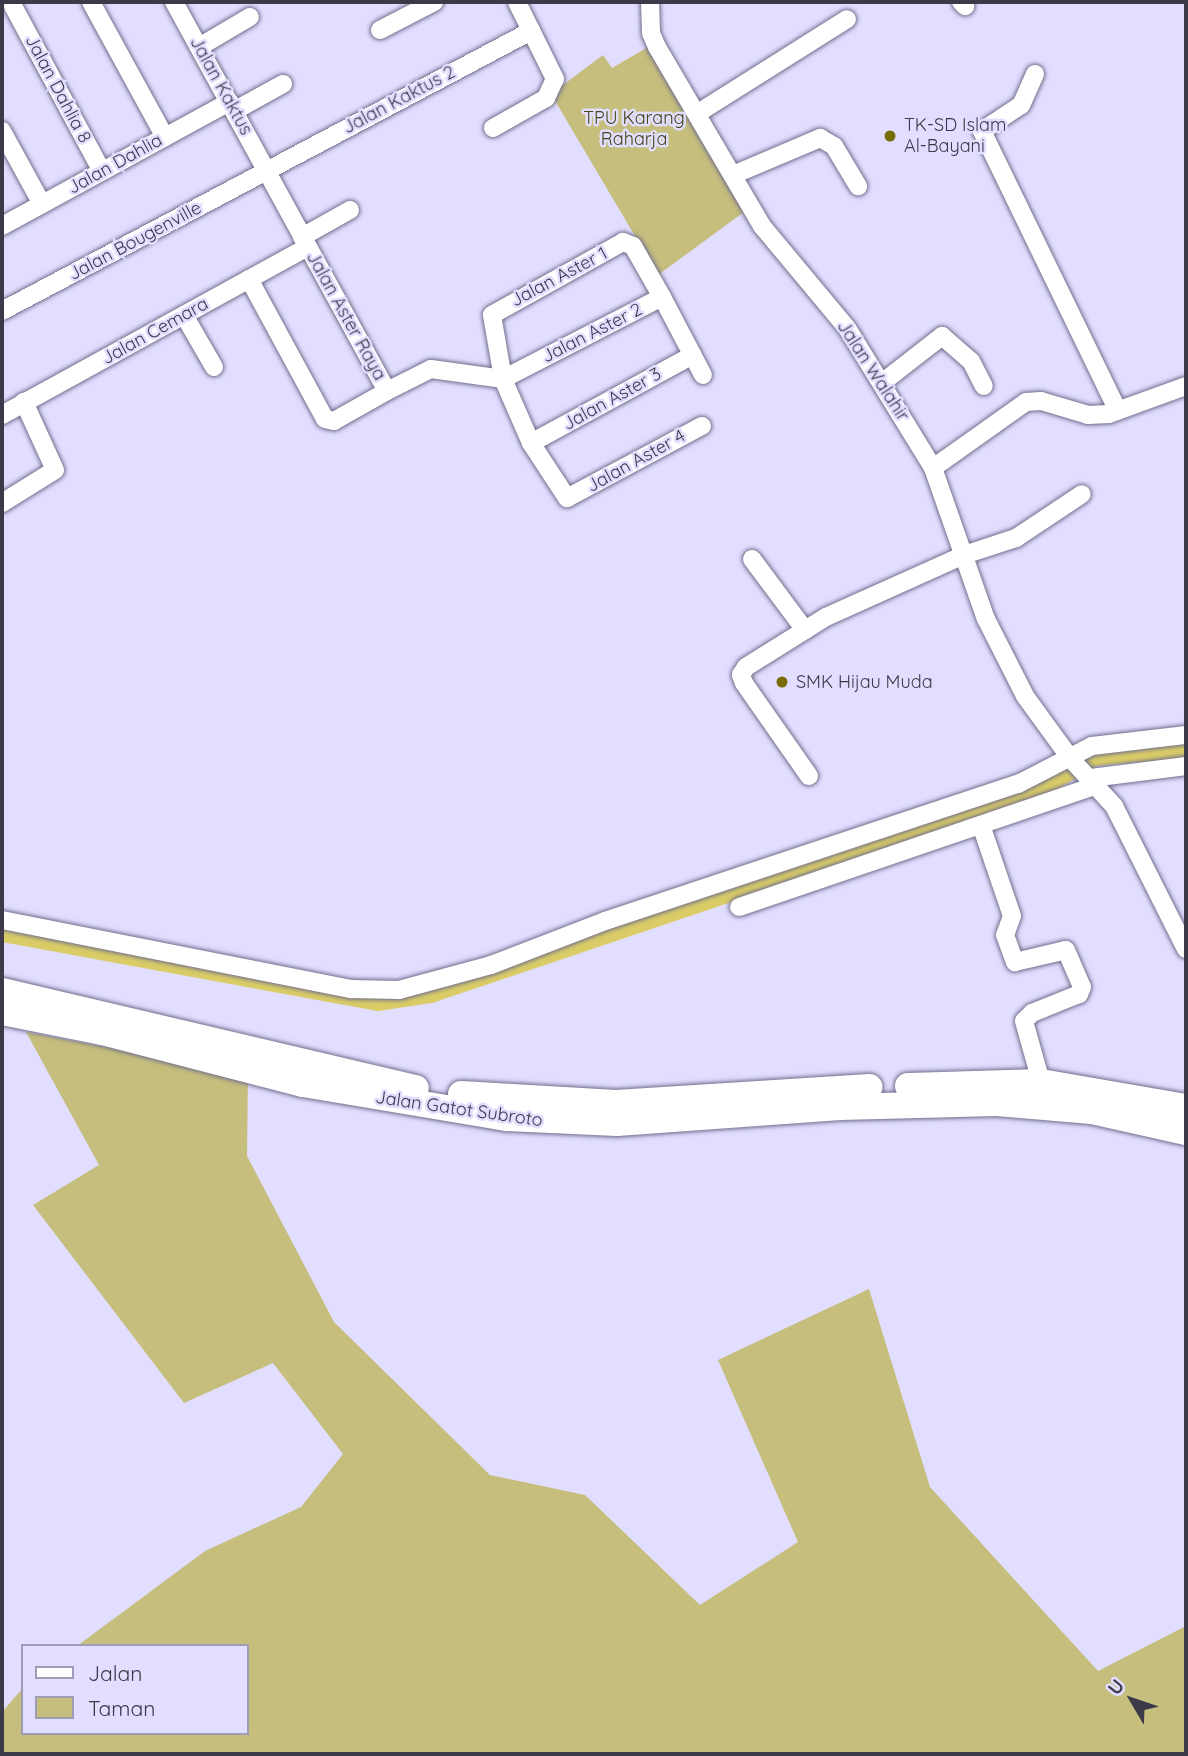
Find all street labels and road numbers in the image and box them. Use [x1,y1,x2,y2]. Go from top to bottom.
street label: Jalan Dahlia 8 [20,31,96,147]
street label: Jalan Kaktus [185,33,257,139]
street label: Jalan Kaktus 2 [339,61,459,139]
street label: Jalan Dahlia [64,129,166,199]
street label: Jalan Bougenville [65,197,205,285]
street label: Jalan Aster 1 [507,243,611,311]
street label: Jalan Aster Raya [302,248,390,384]
street label: Jalan Cemara [98,293,212,369]
street label: Jalan Aster 2 [538,298,646,368]
street label: Jalan Walahir [832,317,914,425]
street label: Jalan Aster 3 [559,363,665,435]
street label: Jalan Aster 4 [583,425,689,497]
street label: Jalan Gatot Subroto [374,1087,544,1131]

